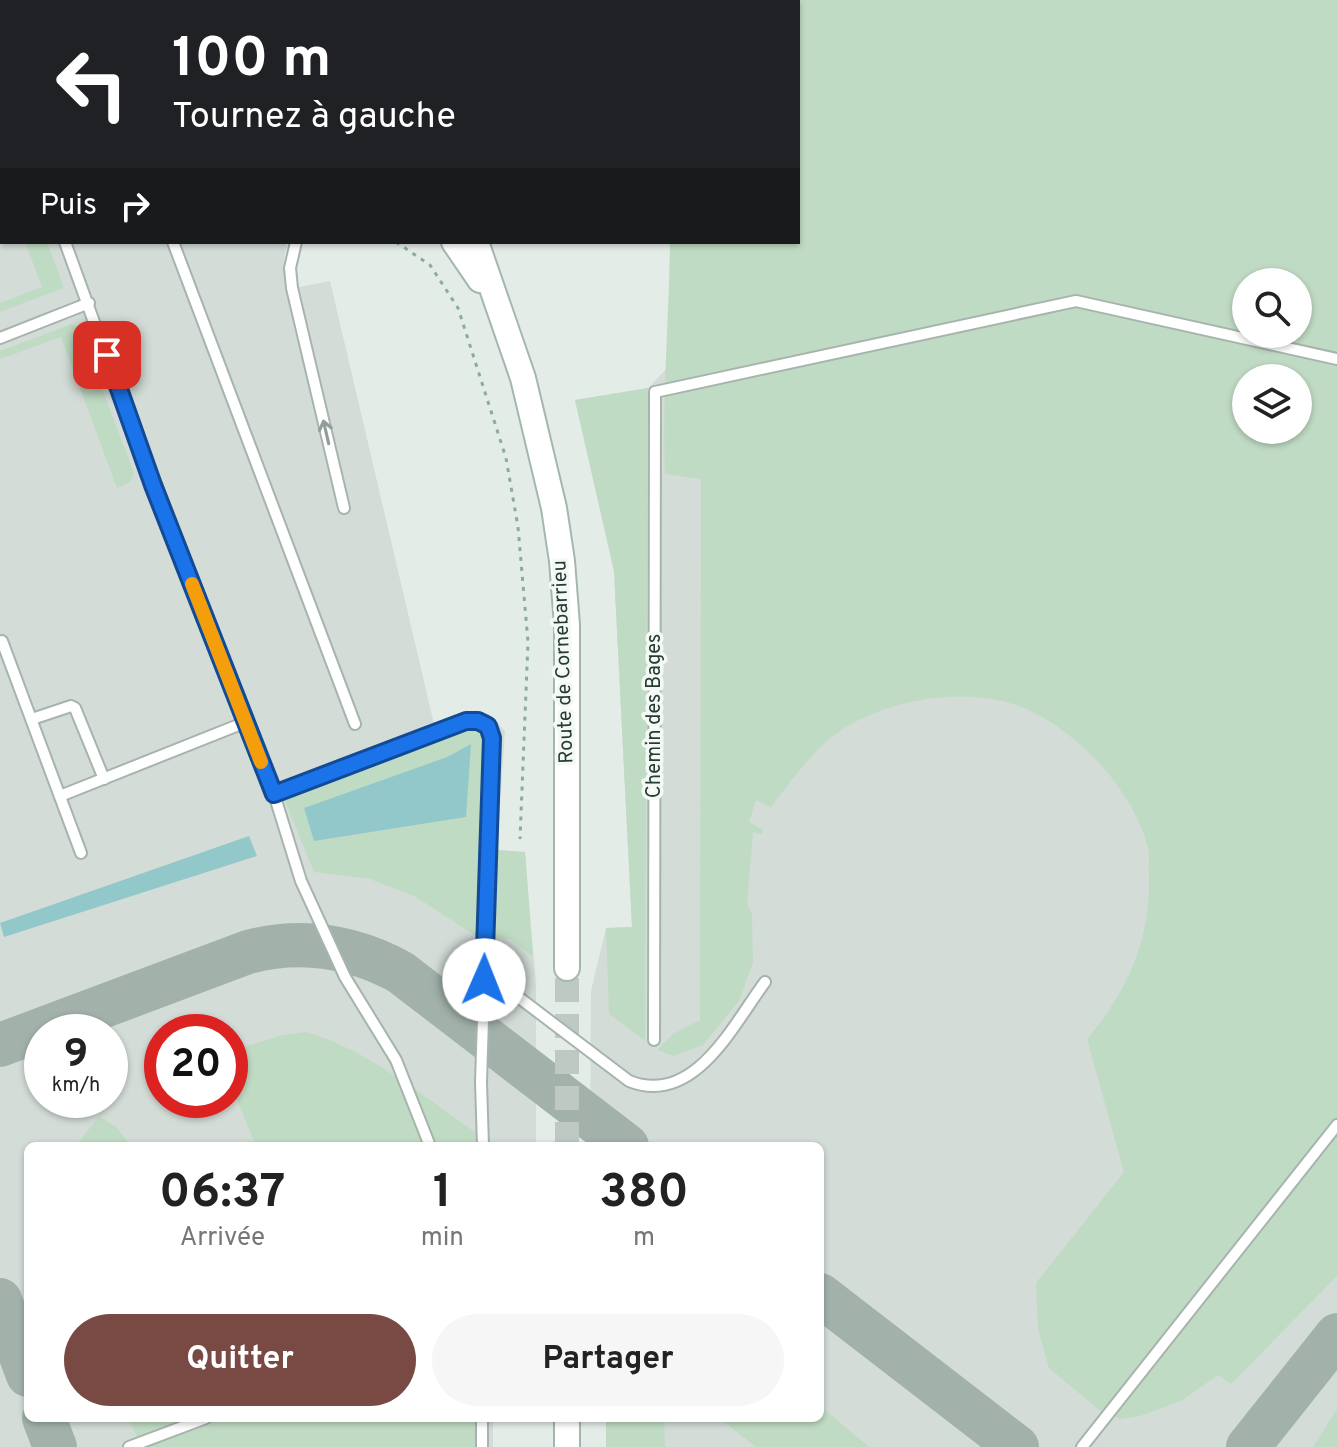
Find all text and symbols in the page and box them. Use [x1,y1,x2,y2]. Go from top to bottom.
text: 100 m [172,26,331,96]
icon: left [40,32,144,136]
text: Tournez à gauche [172,95,456,141]
icon: right [113,184,157,228]
text: Puis [40,188,97,225]
map controls [1232,268,1312,444]
button: search [1232,268,1312,348]
pin [73,321,141,389]
icon: arrive [85,333,129,377]
button: layers [1232,364,1312,444]
one-way arrow [317,420,332,446]
street label: Route de Cornebarrieu [547,560,581,764]
street label: Chemin des Bages [642,634,668,798]
position arrow [442,938,526,1022]
speed limit sign: 20 [144,1014,248,1118]
text: 9 [64,1031,88,1081]
text: km/h [52,1073,100,1099]
text: 06:37 [159,1164,286,1224]
text: 1 [433,1164,452,1224]
text: 380 [599,1164,689,1224]
text: Arrivée [180,1222,265,1255]
text: min [421,1222,464,1255]
text: m [633,1222,655,1255]
button: Quitter [64,1314,416,1406]
button: Partager [432,1314,784,1406]

